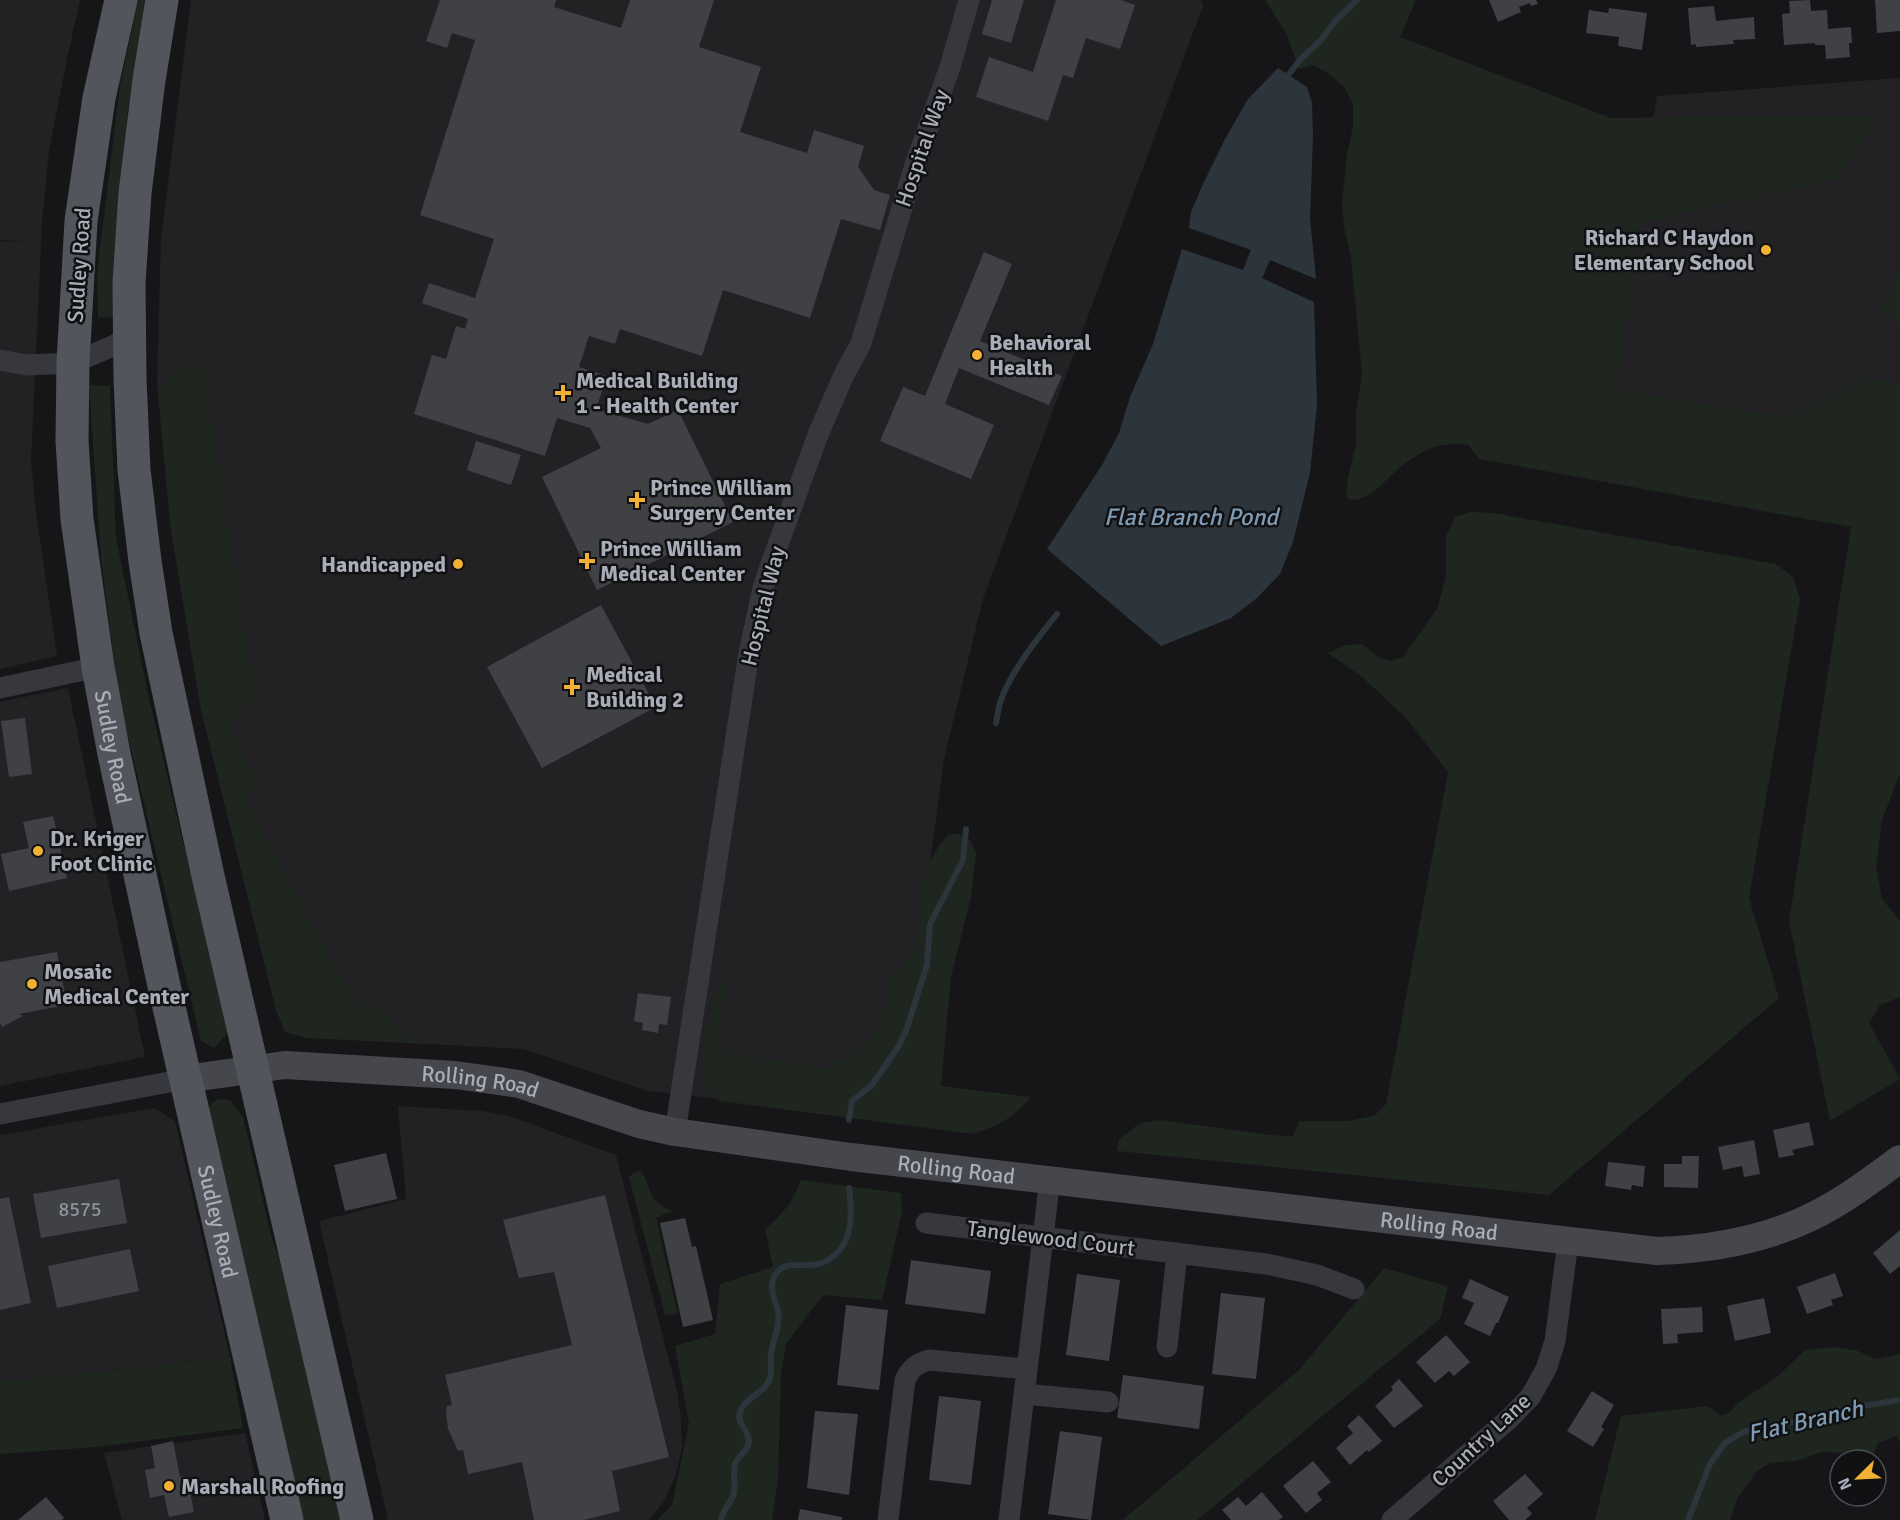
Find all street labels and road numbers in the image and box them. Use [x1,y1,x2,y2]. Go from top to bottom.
street label: Hospital Way [889,85,955,210]
street label: Sudley Road [62,207,96,323]
street label: Hospital Way [735,543,791,669]
street label: Sudley Road [89,688,138,806]
street label: Rolling Road [421,1060,543,1103]
street label: Rolling Road [896,1149,1017,1190]
street label: Sudley Road [192,1162,244,1281]
street label: Rolling Road [1379,1205,1499,1246]
street label: Tanglewood Court [966,1214,1137,1262]
street label: Country Lane [1426,1387,1536,1493]

